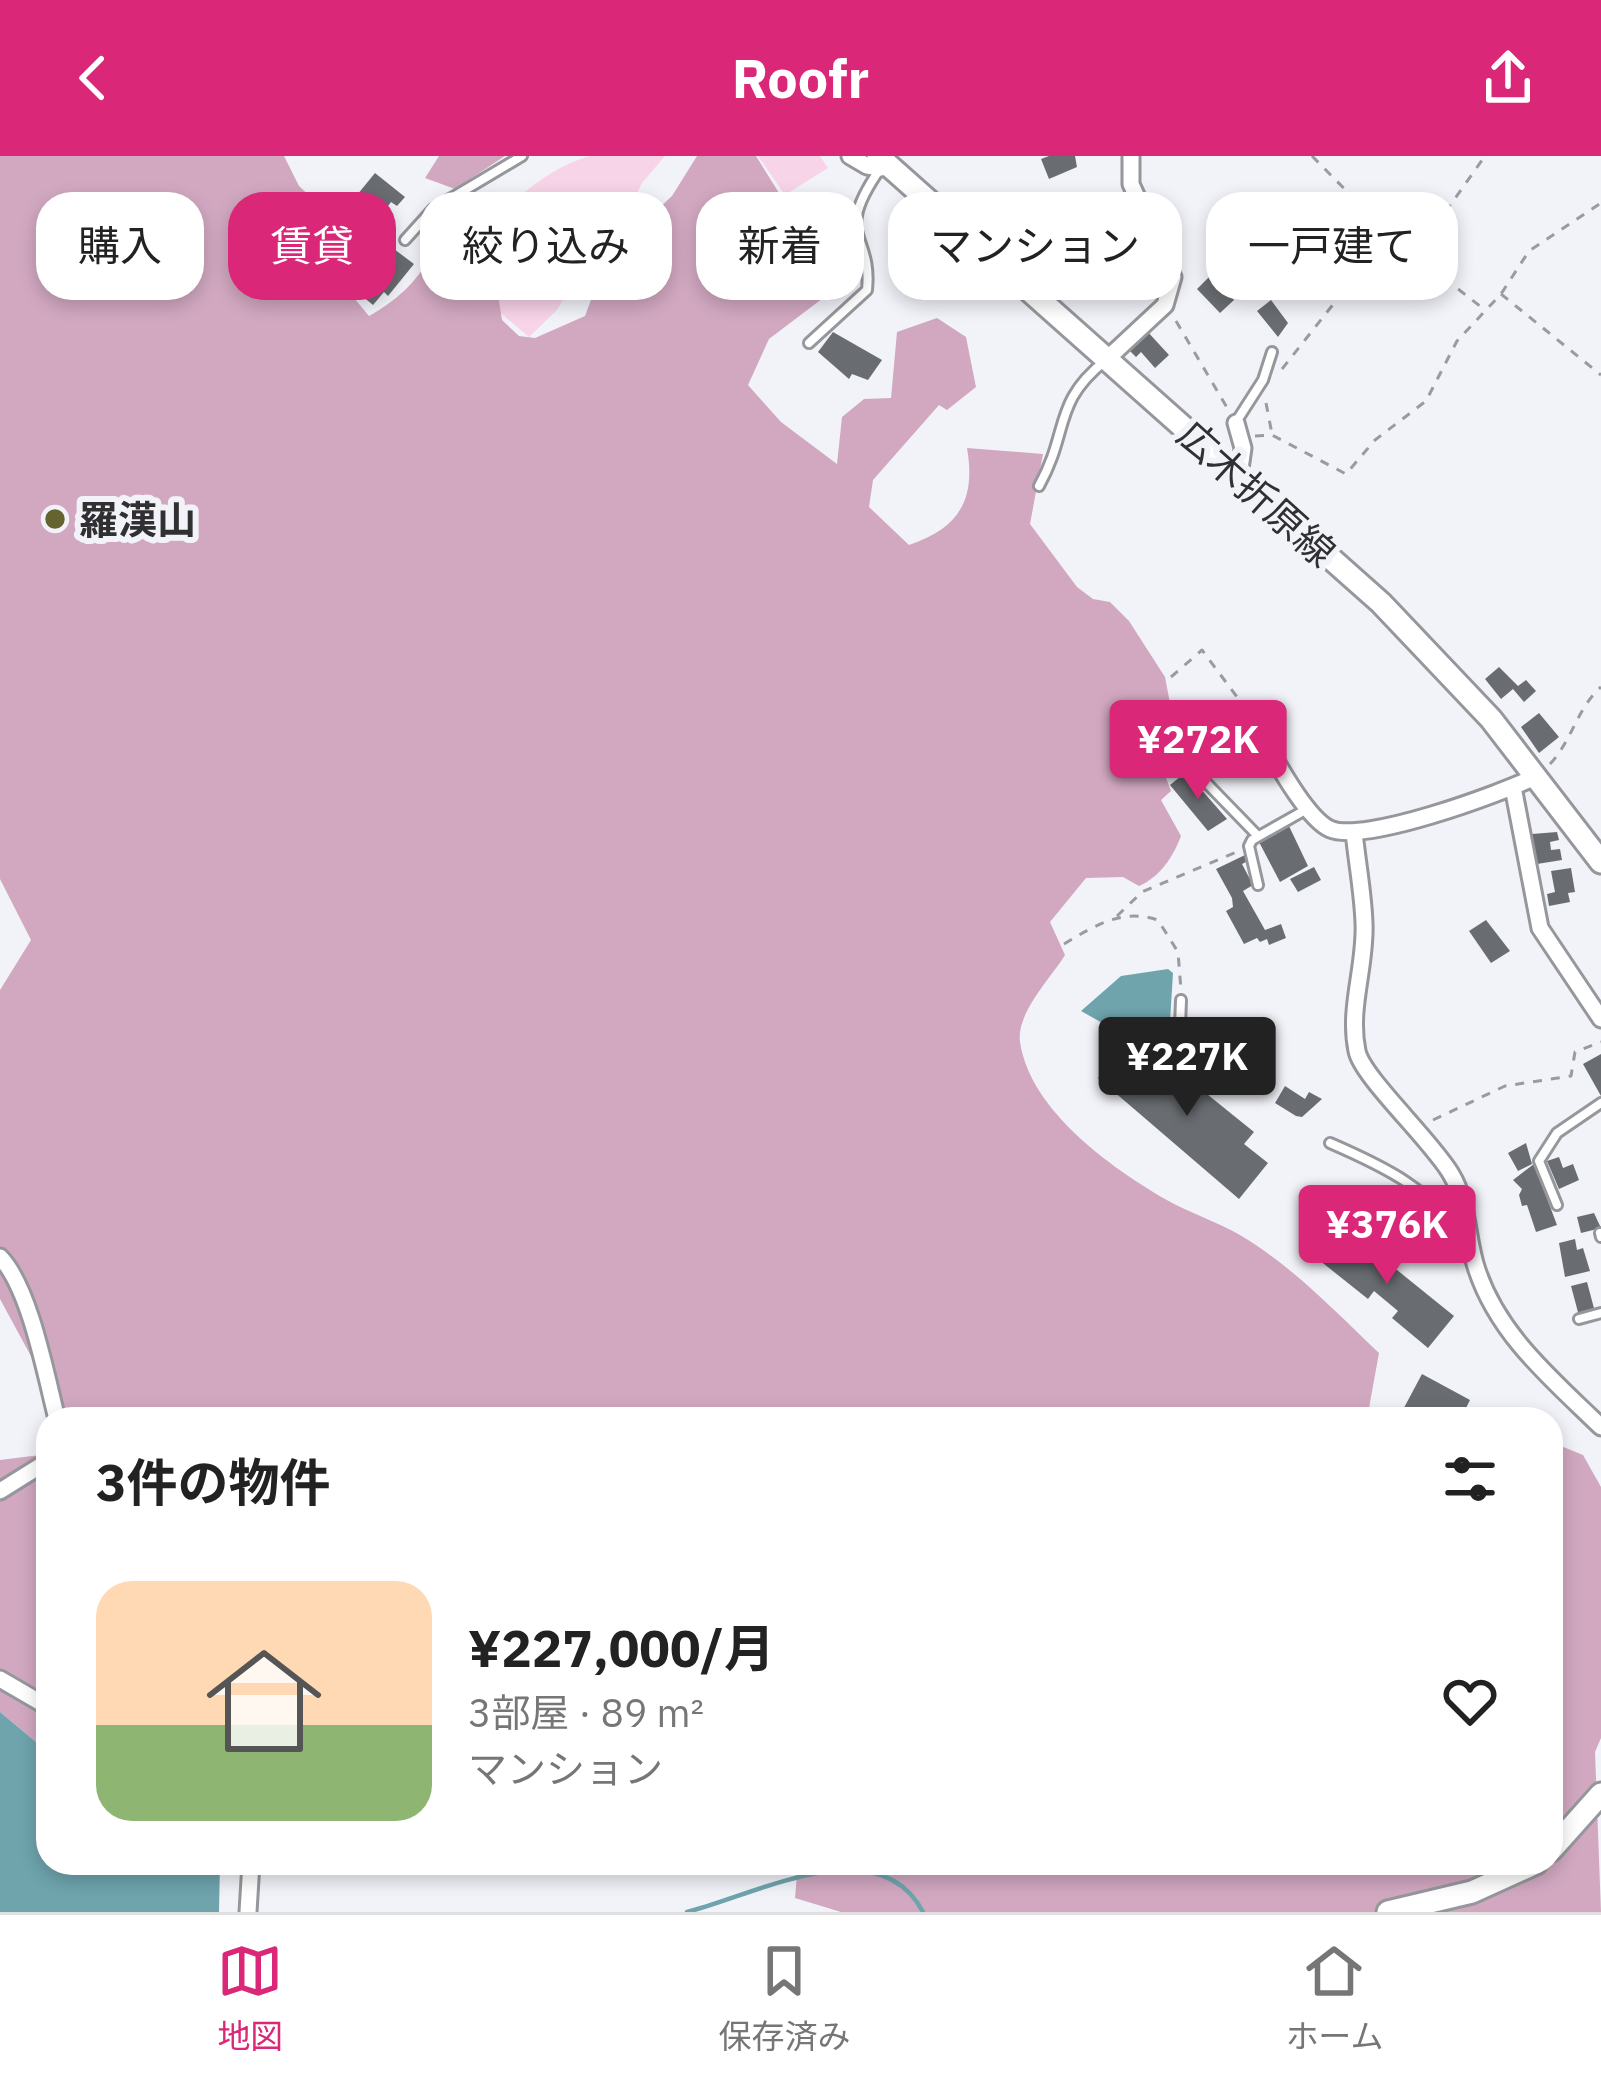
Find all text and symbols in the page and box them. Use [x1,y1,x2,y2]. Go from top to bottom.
text: Roofr [732,43,869,113]
icon: back [60,45,126,111]
icon: share [1475,45,1541,111]
chip: 購入 [36,192,204,300]
chip: 賃貸 [228,192,396,300]
chip: 絞り込み [420,192,672,300]
chip: 新着 [696,192,864,300]
chip: マンション [888,192,1182,300]
chip: 一戸建て [1206,192,1458,300]
street label: 広木折原線 [1167,409,1347,577]
place label: 羅漢山 [79,494,196,545]
marker: 羅漢山 [42,506,68,532]
pin: ¥272K [1114,700,1282,802]
text: ¥272K [1137,713,1259,764]
pin: ¥227K [1103,1017,1271,1119]
text: ¥227K [1126,1030,1248,1081]
pin: ¥376K [1303,1185,1471,1287]
text: ¥376K [1326,1198,1448,1249]
icon: filters [1437,1446,1503,1512]
text: 3件の物件 [96,1449,331,1515]
text: ¥227,000/月 [468,1615,775,1681]
icon: home [192,1629,336,1773]
icon: heart [1437,1668,1503,1734]
text: 3部屋 · 89 m² [468,1687,704,1738]
text: マンション [468,1743,663,1794]
tab: 地図 [217,1938,283,2058]
tab: 保存済み [718,1938,850,2058]
tab: ホーム [1285,1938,1383,2058]

